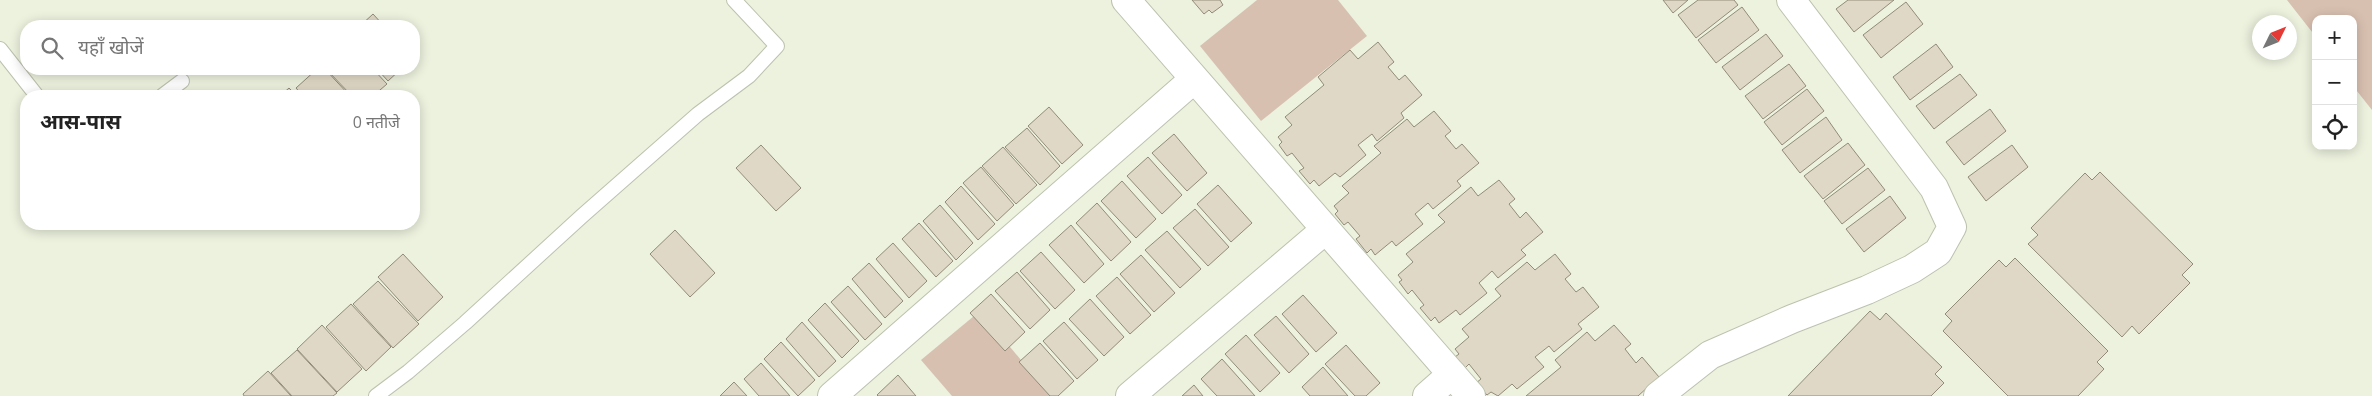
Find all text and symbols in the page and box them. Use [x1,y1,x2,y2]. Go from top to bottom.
north arrow [2252,15,2297,60]
map controls [2312,15,2357,150]
button: + [2312,15,2357,60]
search box [20,20,420,75]
icon: search [38,34,66,62]
text: यहाँ खोजें [78,34,144,60]
button: − [2312,60,2357,105]
button: locate [2312,105,2357,150]
text: आस-पास [40,107,121,135]
text: 0 नतीजे [353,111,400,133]

